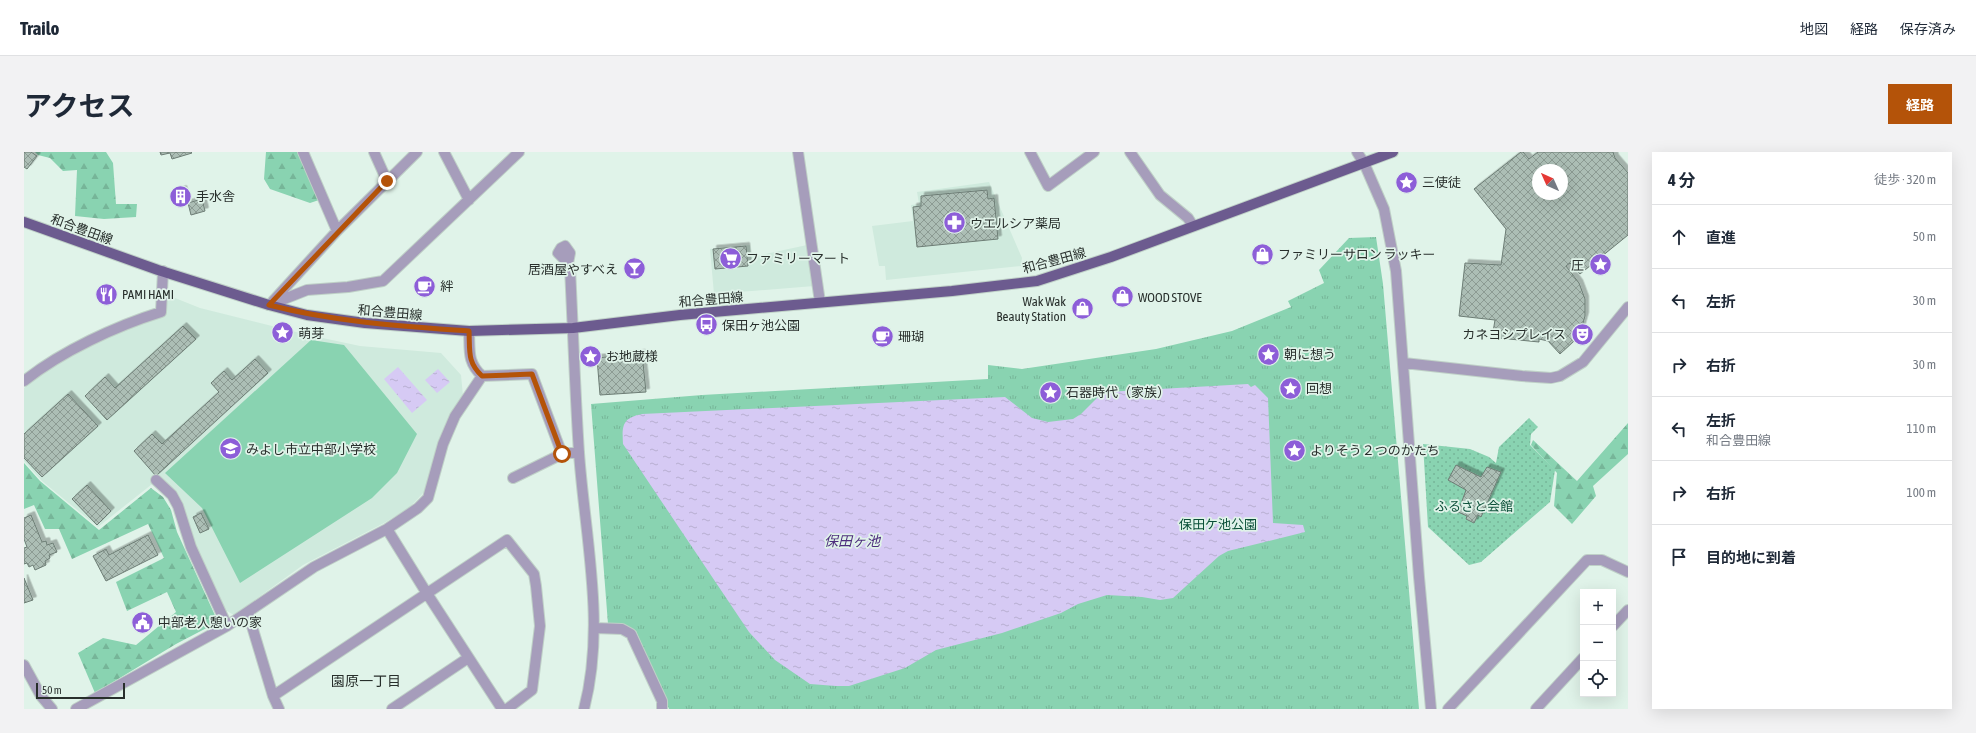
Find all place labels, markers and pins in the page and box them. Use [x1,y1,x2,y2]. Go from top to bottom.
place icon: 三使徒 [1394,169,1420,195]
place label: 三使徒 [1422,175,1461,190]
building icon: 手水舎 [167,183,193,209]
place label: 手水舎 [196,189,235,204]
pharmacy icon: ウエルシア薬局 [942,210,968,236]
place label: ウエルシア薬局 [970,216,1061,231]
shop icon: ファミリーサロン ラッキー [1249,241,1275,267]
supermarket icon: ファミリーマート [717,245,743,271]
place label: ファミリーサロン ラッキー [1278,247,1436,262]
place label: ファミリーマート [746,251,850,266]
place icon: 圧 [1587,252,1613,278]
bar icon: 居酒屋やすべえ [621,256,647,282]
place label: 圧 [1571,258,1584,273]
place label: 居酒屋やすべえ [528,262,618,277]
cafe icon: 絆 [412,273,438,299]
place label: 絆 [440,279,453,294]
restaurant icon: PAMI HAMI [93,281,119,307]
shop icon: WOOD STOVE [1109,284,1135,310]
place label: PAMI HAMI [122,287,174,302]
place label: WOOD STOVE [1138,290,1202,305]
place label: Wak Wak Beauty Station [996,294,1066,324]
shop icon: Wak Wak Beauty Station [1069,295,1095,321]
bus stop icon: 保田ヶ池公園 [694,312,720,338]
place label: 保田ヶ池公園 [722,318,800,333]
place icon: 萌芽 [269,320,295,346]
theatre icon: カネヨシプレイス [1569,321,1595,347]
cafe icon: 珊瑚 [870,323,896,349]
place label: 萌芽 [298,326,324,341]
place label: カネヨシプレイス [1462,327,1566,342]
place label: 珊瑚 [898,329,924,344]
place icon: 朝に想う [1256,341,1282,367]
place icon: お地蔵様 [578,343,604,369]
place label: 朝に想う [1284,347,1336,362]
place label: お地蔵様 [606,349,658,364]
place icon: 回想 [1278,375,1304,401]
place icon: 石器時代（家族） [1037,379,1063,405]
place label: 回想 [1306,381,1332,396]
place label: 石器時代（家族） [1066,385,1170,400]
school or university icon: みよし市立中部小学校 [217,436,243,462]
place icon: よりそう２つのかたち [1281,437,1307,463]
place label: みよし市立中部小学校 [246,442,376,457]
place label: よりそう２つのかたち [1310,443,1440,458]
public building icon: 中部老人憩いの家 [129,609,155,635]
place label: 中部老人憩いの家 [158,615,262,630]

